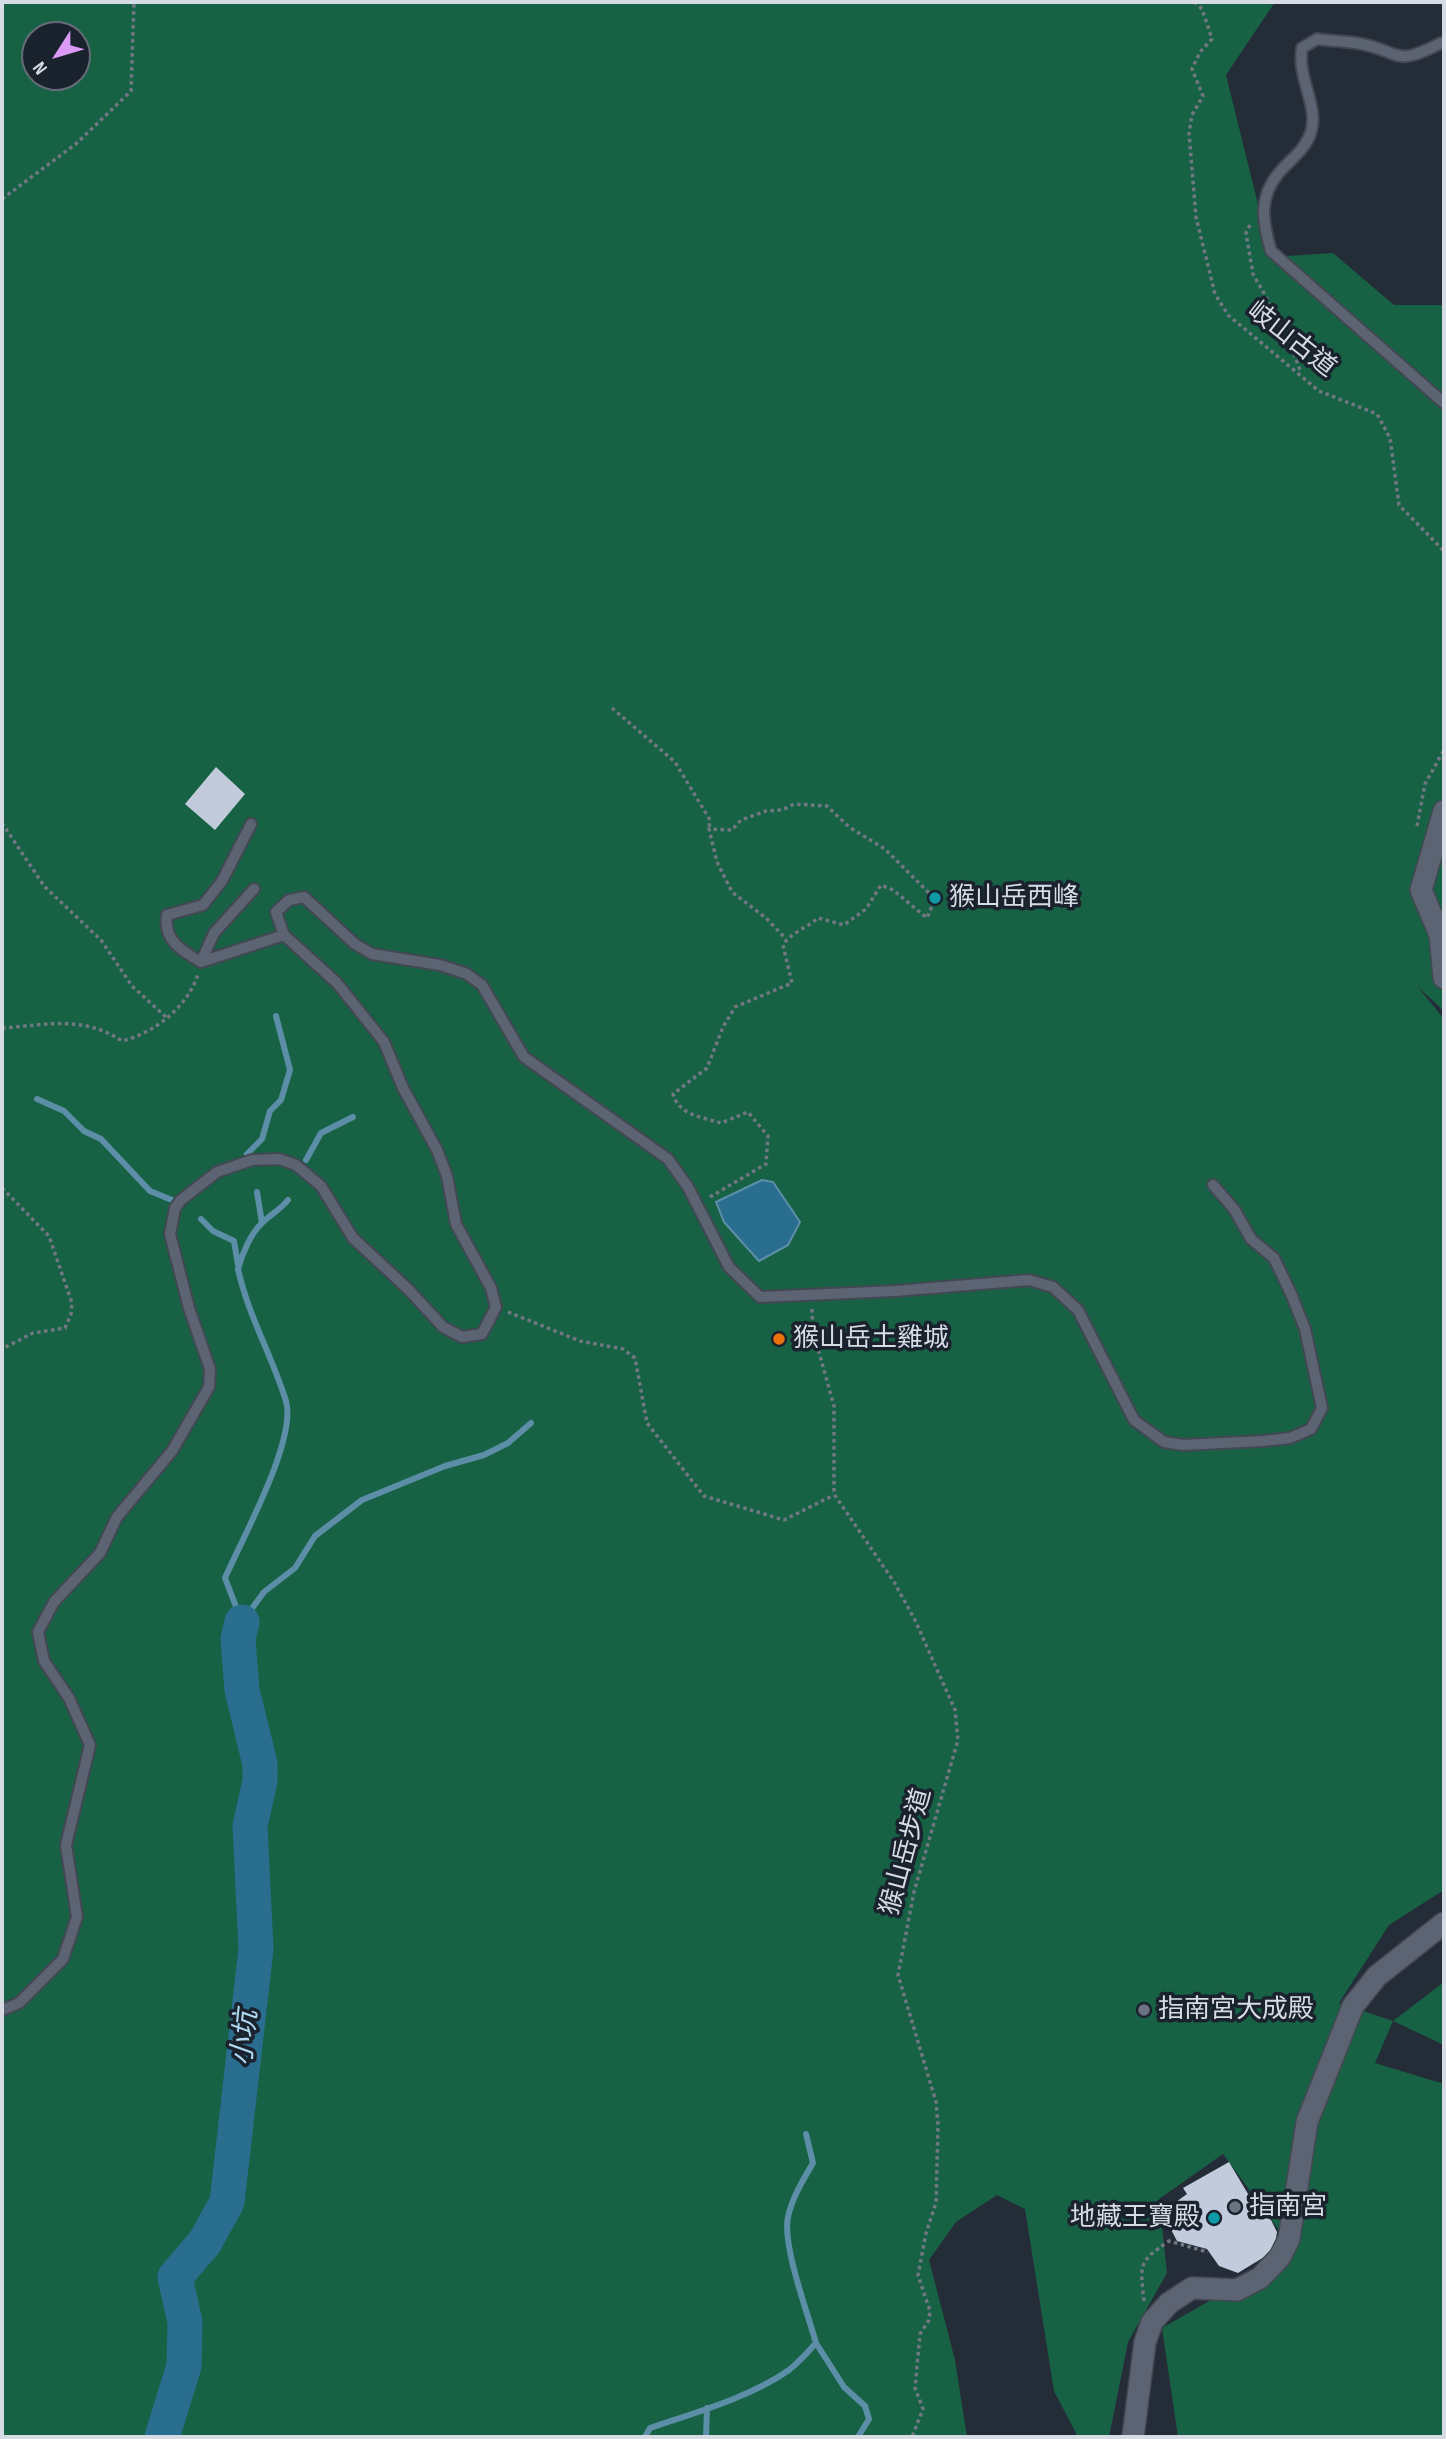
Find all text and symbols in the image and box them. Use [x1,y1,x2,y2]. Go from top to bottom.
north arrow [21,21,91,91]
text: N [28,57,53,79]
street label: 岐山古道 [1240,296,1342,384]
place label: 猴山岳西峰 [949,882,1079,914]
marker: 猴山岳西峰 [927,890,943,906]
place label: 猴山岳土雞城 [793,1323,949,1355]
marker: 猴山岳土雞城 [771,1331,787,1347]
street label: 猴山岳步道 [875,1785,939,1919]
place label: 指南宮大成殿 [1158,1994,1314,2026]
marker: 指南宮大成殿 [1136,2002,1152,2018]
water label: 小坑 [226,2008,266,2068]
place label: 指南宮 [1249,2191,1327,2223]
marker: 指南宮 [1227,2199,1243,2215]
place label: 地藏王寶殿 [1070,2202,1200,2234]
marker: 地藏王寶殿 [1206,2210,1222,2226]

